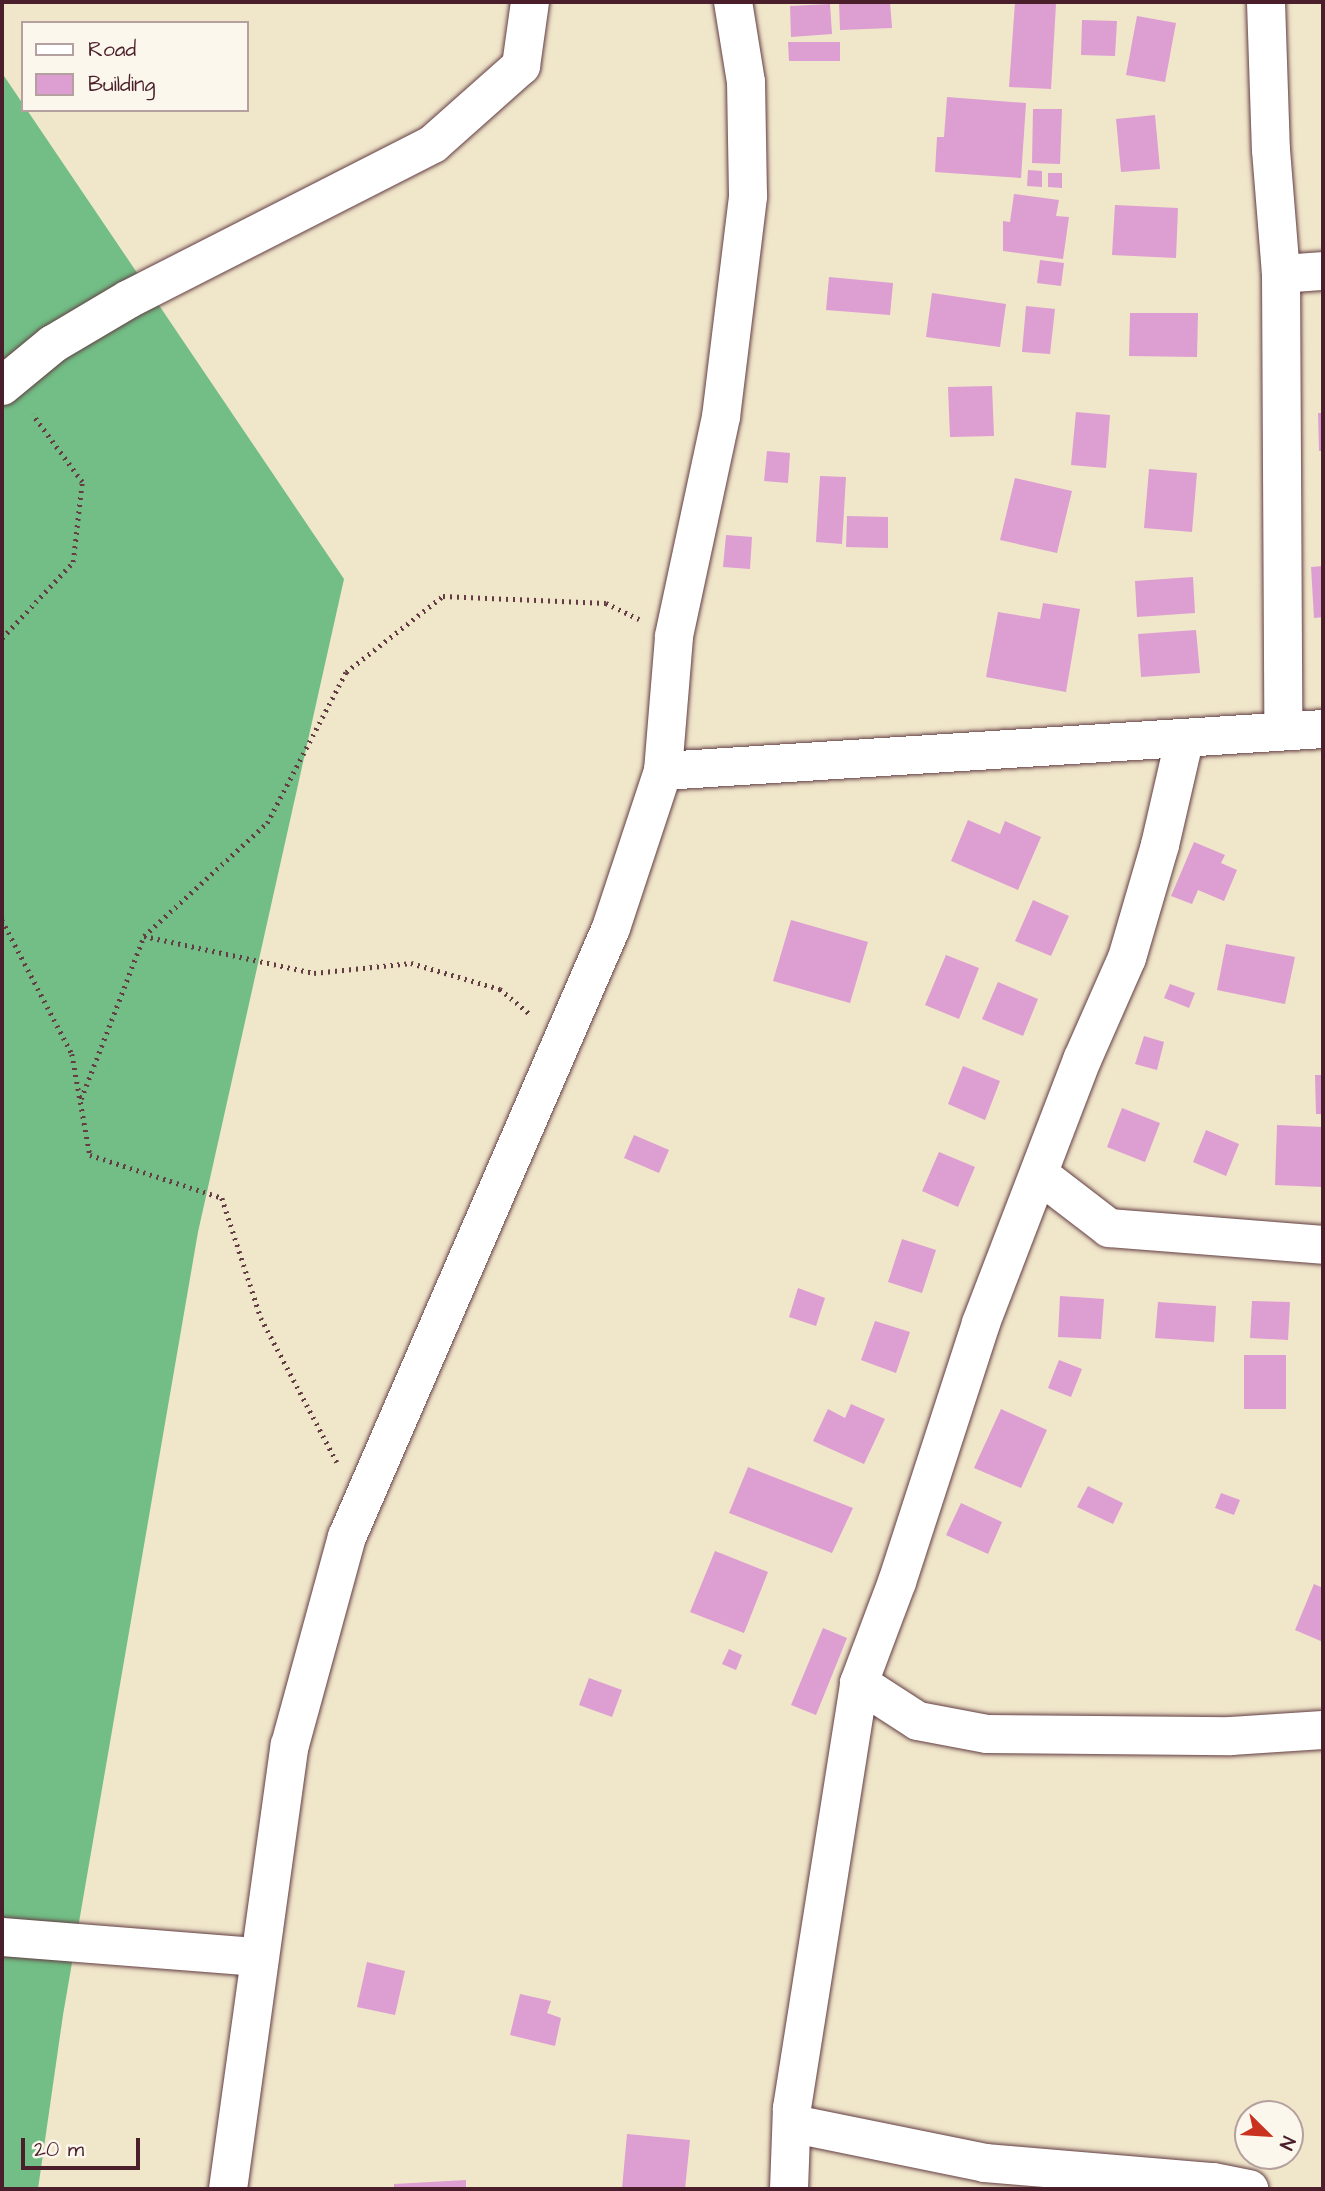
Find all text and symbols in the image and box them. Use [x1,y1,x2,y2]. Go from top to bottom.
legend [21,21,248,112]
text: Road [88,35,136,64]
text: Building [88,70,155,99]
north arrow [1234,2100,1304,2170]
scale bar [24,2124,144,2168]
text: N [1272,2132,1302,2154]
text: 20 m [34,2135,84,2164]

